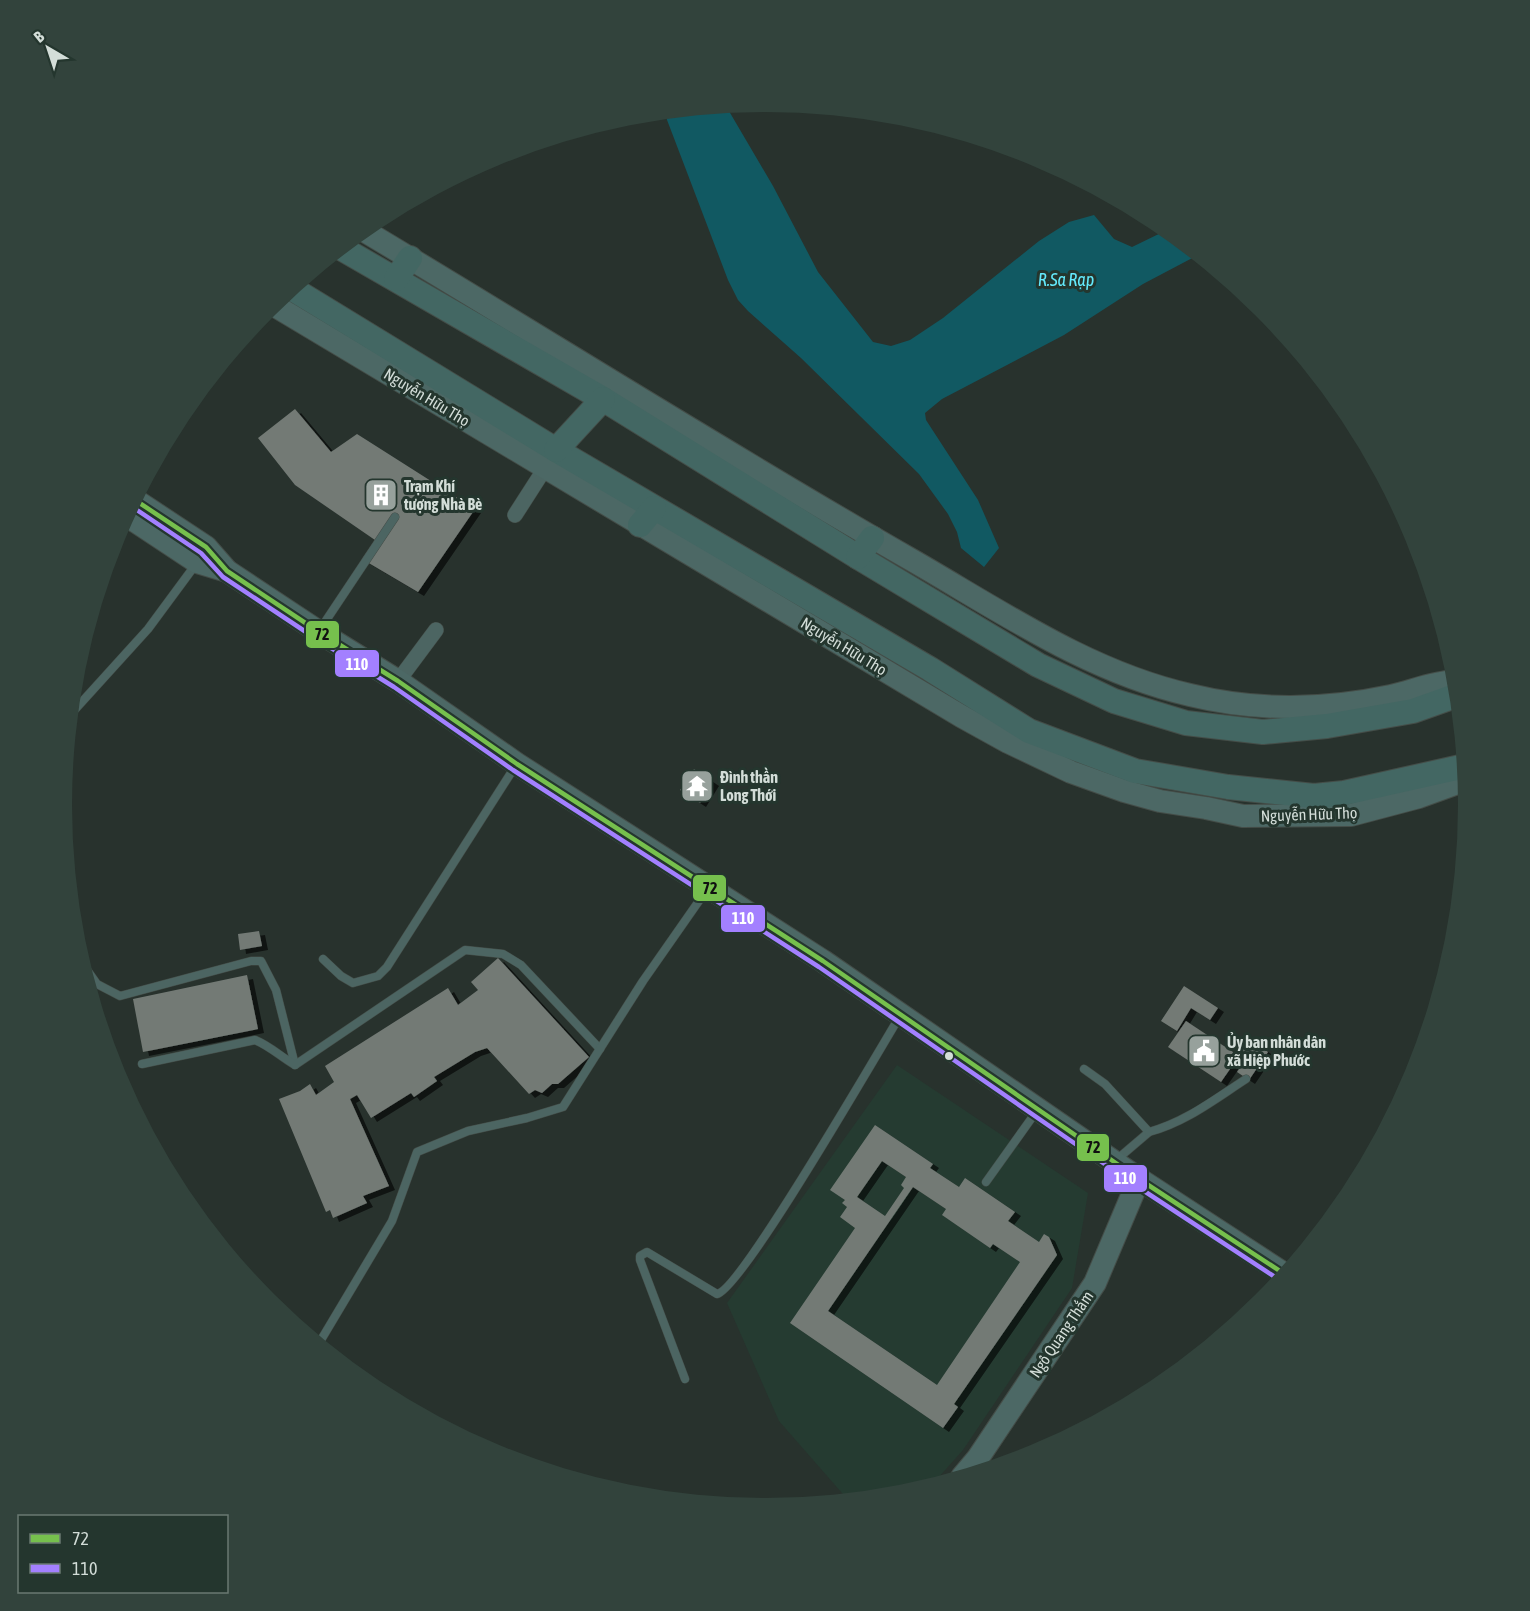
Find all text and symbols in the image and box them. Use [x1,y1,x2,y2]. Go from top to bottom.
north arrow [18,18,78,78]
text: B [30,27,47,46]
water label: R.Sa Rạp [1038,269,1094,290]
street label: Nguyễn Hữu Thọ [380,364,473,430]
building icon: Trạm Khí tượng Nhà Bè [363,477,399,513]
place label: Trạm Khí tượng Nhà Bè [403,477,482,513]
street label: Nguyễn Hữu Thọ [797,613,890,679]
line badge: 72 [305,620,340,649]
text: 72 [314,625,330,643]
line badge: 110 [334,649,380,678]
text: 110 [346,655,369,673]
place label: Đình thần Long Thới [720,767,778,804]
temple icon: Đình thần Long Thới [679,768,715,804]
street label: Nguyễn Hữu Thọ [1260,803,1358,826]
line badge: 72 [692,874,727,902]
text: 72 [702,879,718,897]
line badge: 110 [720,904,766,933]
text: 110 [732,909,755,927]
place label: Ủy ban nhân dân xã Hiệp Phước [1227,1032,1326,1069]
public building icon: Ủy ban nhân dân xã Hiệp Phước [1186,1033,1222,1069]
unlabelled marker [943,1050,955,1062]
line badge: 72 [1076,1133,1110,1162]
text: 72 [1085,1138,1101,1156]
line badge: 110 [1103,1164,1148,1193]
text: 110 [1114,1169,1137,1187]
street label: Ngô Quang Thắm [1025,1287,1097,1381]
legend [18,1515,228,1593]
text: 72 [72,1528,89,1549]
text: 110 [72,1558,97,1579]

